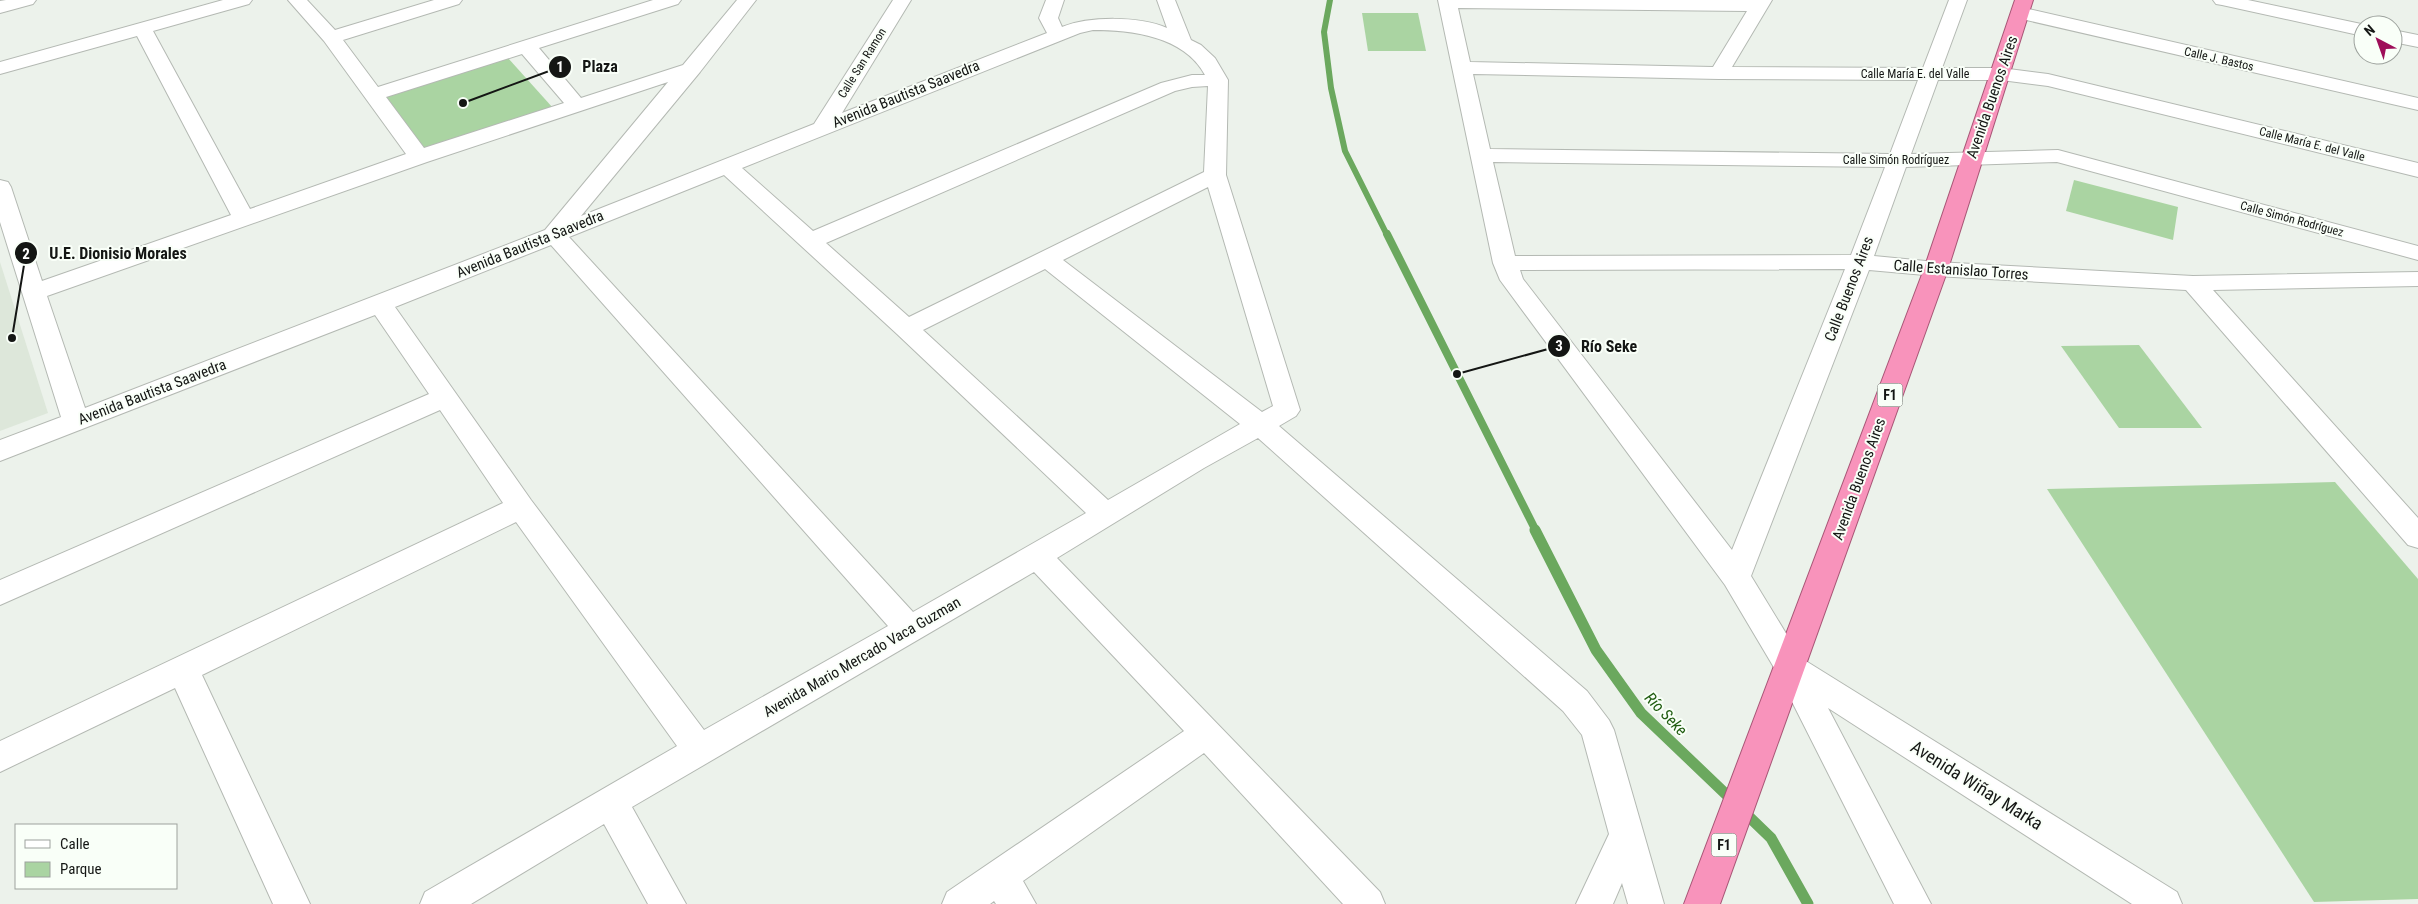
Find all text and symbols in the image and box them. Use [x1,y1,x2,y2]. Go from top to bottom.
north arrow [2353,15,2403,65]
text: N [2361,21,2378,39]
street label: Calle San Ramon [835,25,889,101]
street label: Avenida Buenos Aires [1963,33,2021,161]
street label: Calle J. Bastos [2183,44,2255,74]
callout: Plaza [547,51,628,82]
street label: Avenida Bautista Saavedra [830,56,982,132]
text: Plaza [582,57,618,76]
text: 1 [556,58,564,76]
street label: Calle María E. del Valle [1861,67,1970,81]
street label: Calle María E. del Valle [2258,124,2367,164]
street label: Calle Simón Rodríguez [1843,153,1949,167]
street label: Calle Simón Rodríguez [2239,198,2345,240]
street label: Avenida Bautista Saavedra [454,206,606,282]
street label: Calle Buenos Aires [1821,234,1877,344]
callout: U.E. Dionisio Morales [14,238,196,269]
text: U.E. Dionisio Morales [49,244,187,263]
text: 2 [22,245,30,263]
street label: Calle Estanislao Torres [1893,256,2029,284]
callout: Río Seke [1546,331,1647,362]
text: 3 [1555,337,1563,355]
text: Río Seke [1581,337,1637,356]
street label: Avenida Bautista Saavedra [75,355,229,429]
road number: F1 [1878,384,1902,406]
street label: Avenida Buenos Aires [1829,415,1889,542]
street label: Avenida Mario Mercado Vaca Guzman [760,593,964,721]
water label: Río Seke [1641,688,1691,740]
street label: Avenida Wiñay Marka [1907,736,2047,834]
legend [15,824,178,889]
road number: F1 [1712,834,1736,856]
text: Calle [60,835,90,853]
text: Parque [60,860,102,878]

